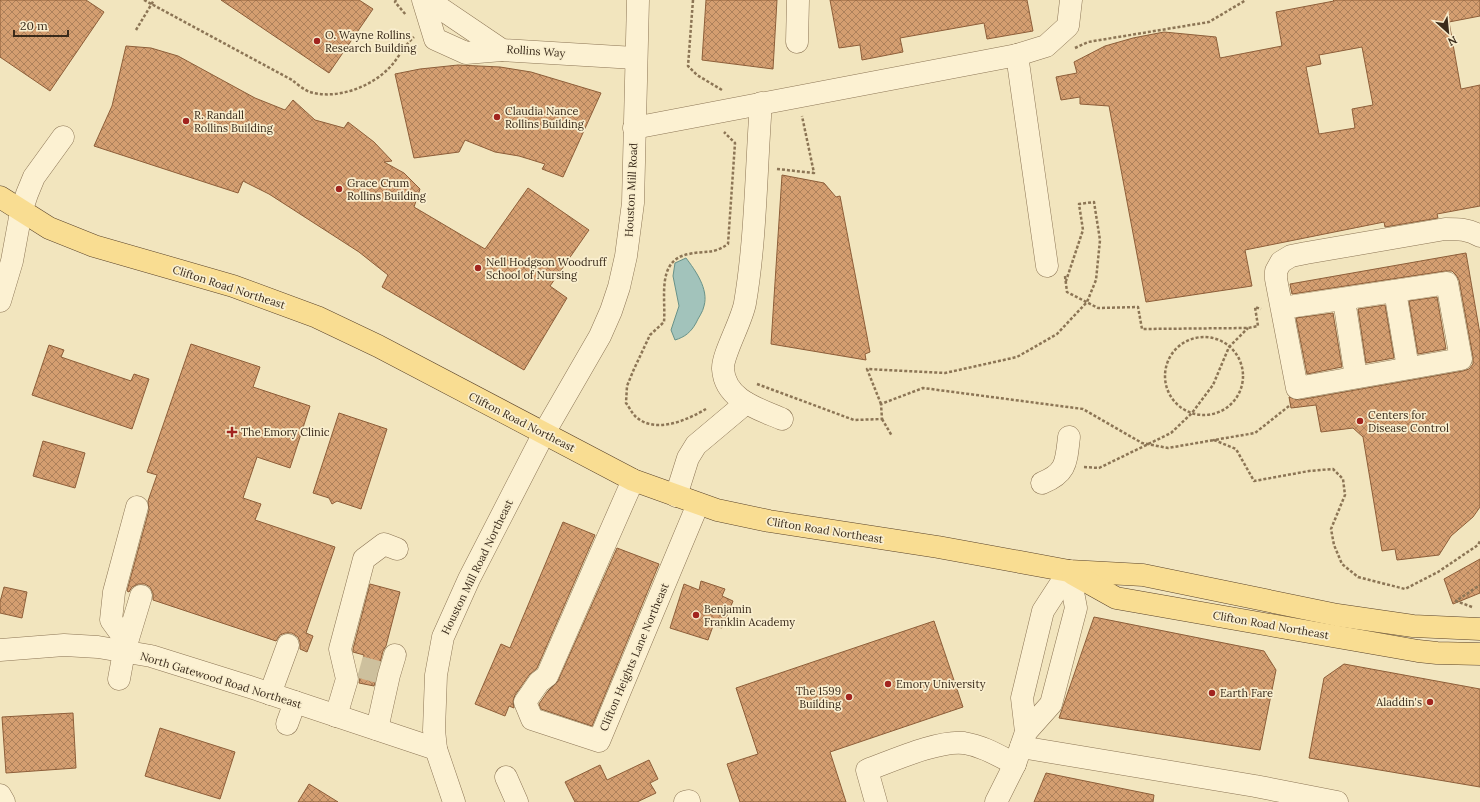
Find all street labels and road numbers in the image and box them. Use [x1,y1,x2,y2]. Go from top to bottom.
street label: Rollins Way [506,42,566,60]
street label: Houston Mill Road [622,142,640,237]
street label: Clifton Road Northeast [171,262,288,312]
street label: Clifton Road Northeast [466,389,578,455]
street label: Houston Mill Road Northeast [438,497,516,637]
street label: Clifton Road Northeast [766,514,885,546]
street label: Clifton Heights Lane Northeast [596,580,672,733]
street label: Clifton Road Northeast [1212,608,1331,642]
street label: North Gatewood Road Northeast [139,649,304,712]

